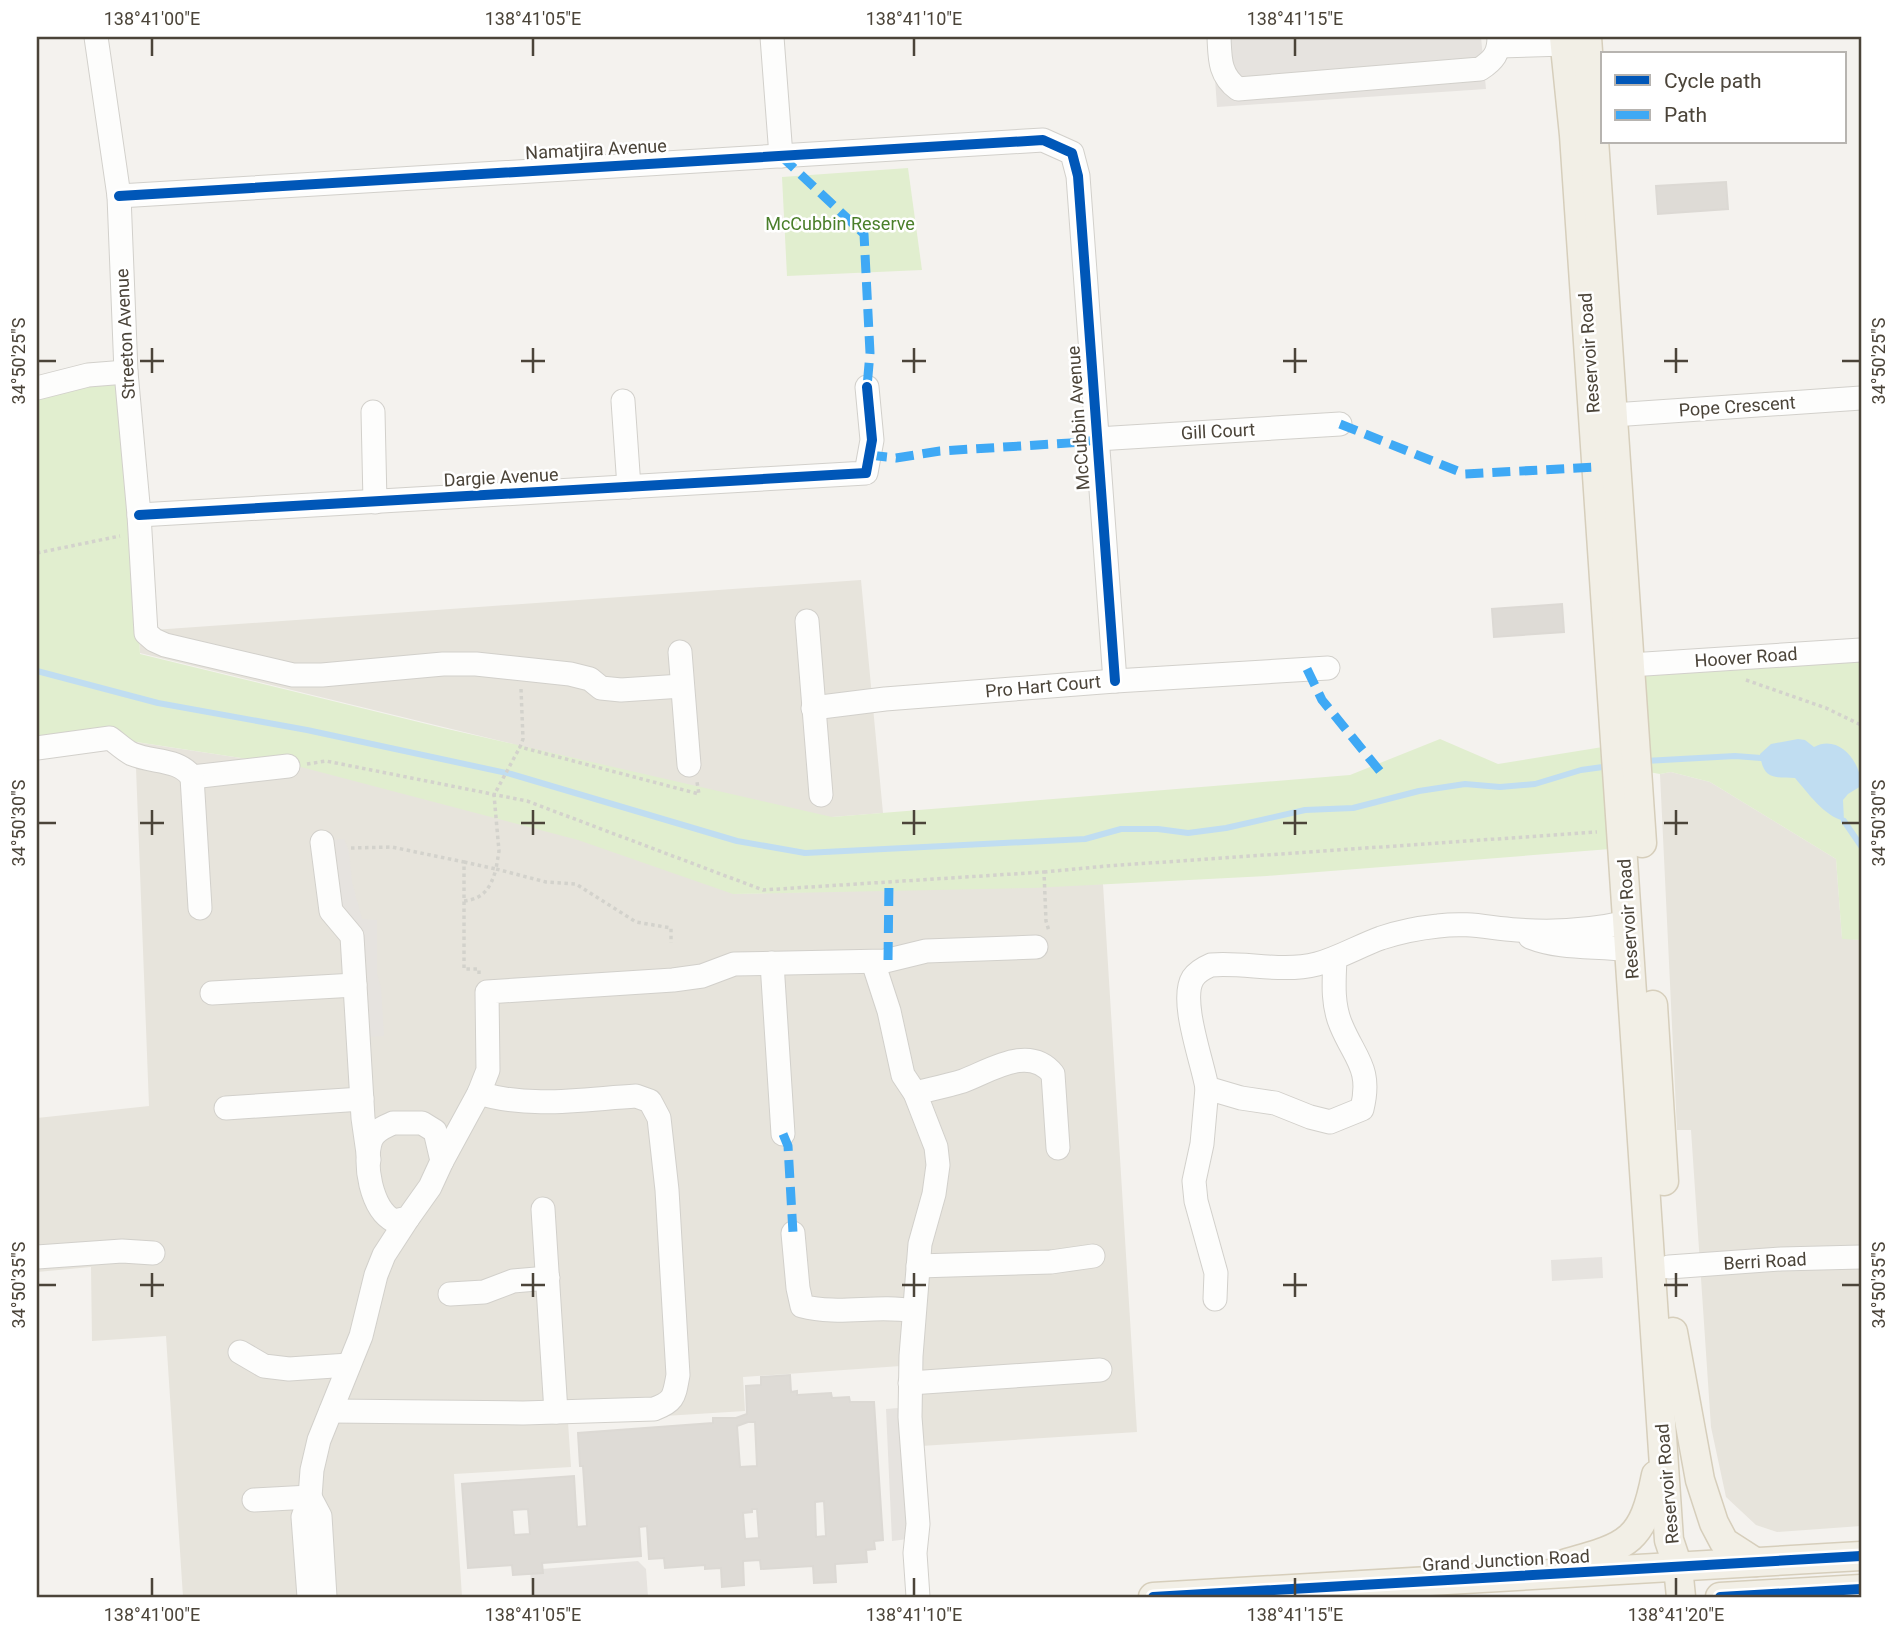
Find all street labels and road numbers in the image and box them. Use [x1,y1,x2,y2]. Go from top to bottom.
street label: Namatjira Avenue [525,135,667,163]
street label: Streeton Avenue [111,268,139,400]
street label: Reservoir Road [1574,292,1604,414]
street label: McCubbin Avenue [1062,345,1094,491]
street label: Pope Crescent [1678,391,1796,421]
street label: Gill Court [1180,419,1256,443]
street label: Dargie Avenue [443,464,559,490]
street label: Hoover Road [1694,643,1798,671]
street label: Pro Hart Court [984,670,1102,702]
street label: Reservoir Road [1613,858,1643,980]
street label: Berri Road [1723,1248,1807,1274]
street label: Reservoir Road [1651,1423,1683,1545]
street label: Grand Junction Road [1422,1545,1590,1575]

